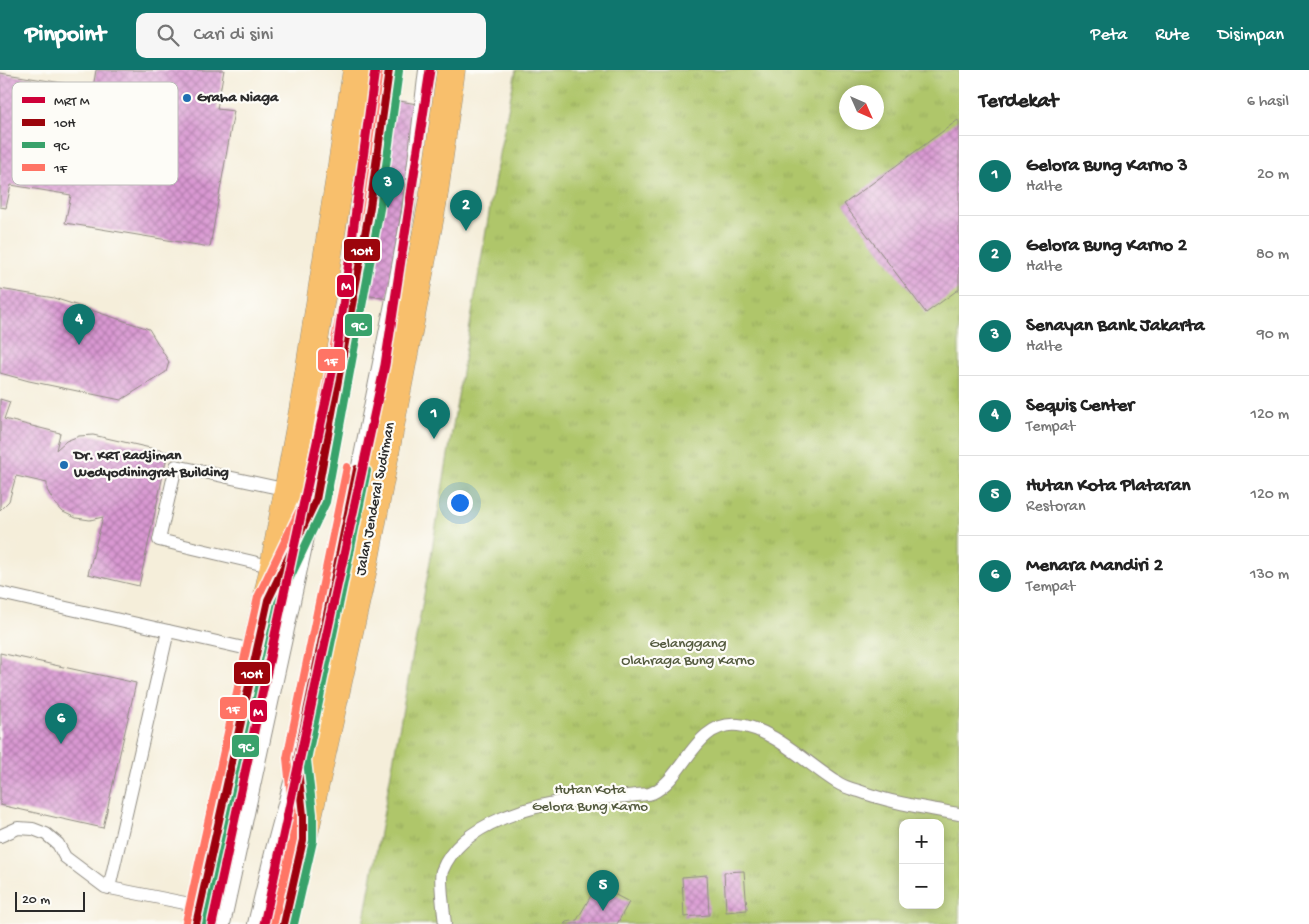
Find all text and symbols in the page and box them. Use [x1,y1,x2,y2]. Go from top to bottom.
search box [136,13,486,58]
text: Pinpoint [25,21,106,50]
icon: search [154,21,182,49]
text: Cari di sini [194,24,274,47]
text: Peta [1091,25,1127,46]
text: Rute [1155,25,1190,46]
text: Disimpan [1218,25,1284,46]
legend [12,82,178,185]
north arrow [839,85,884,130]
place label: Graha Niaga [197,89,279,107]
text: Terdekat [979,90,1058,115]
marker: Graha Niaga [181,92,193,104]
text: 6 hasil [1247,93,1289,112]
text: MRT M [54,94,90,111]
text: 10H [53,116,77,133]
text: 9C [53,139,70,156]
text: Gelora Bung Karno 3 [1026,155,1188,178]
text: 1F [53,161,68,178]
text: 1 [992,166,998,185]
text: 20 m [1257,166,1289,185]
pin: 3 [372,167,404,208]
text: Halte [1026,178,1062,197]
pin: 2 [450,190,482,231]
text: Gelora Bung Karno 2 [1026,235,1187,258]
line badge: 10H [343,238,381,262]
text: 10H [350,244,374,261]
text: 2 [991,246,999,265]
text: 80 m [1256,246,1289,265]
text: Halte [1026,258,1062,277]
line badge: M [336,274,355,298]
text: M [341,279,352,296]
pin: 4 [63,304,95,345]
line badge: 9C [344,313,373,337]
text: Senayan Bank Jakarta [1026,315,1205,338]
text: 9C [351,319,368,336]
text: 3 [991,326,999,345]
text: 90 m [1257,326,1289,345]
text: Halte [1026,338,1062,357]
line badge: 1F [317,348,346,372]
text: 1F [324,354,339,371]
text: Sequis Center [1026,395,1134,418]
pin: 1 [418,398,450,439]
text: 4 [991,406,999,425]
text: 120 m [1250,406,1289,425]
text: Tempat [1026,418,1075,437]
street label: Jalan Jenderal Sudirman [352,421,400,577]
place label: Dr. KRT Radjiman Wedyodiningrat Building [72,447,229,482]
marker: Dr. KRT Radjiman Wedyodiningrat Building [58,459,70,471]
text: Hutan Kota Plataran [1026,475,1191,498]
text: 5 [991,486,999,505]
text: 120 m [1250,486,1289,505]
your location [447,490,473,516]
text: Restoran [1026,498,1086,517]
text: Menara Mandiri 2 [1026,555,1163,578]
text: 6 [991,566,999,585]
text: 130 m [1250,566,1289,585]
text: Tempat [1026,578,1075,597]
park label: Gelanggang Olahraga Bung Karno [621,635,755,670]
line badge: 10H [233,661,271,685]
text: 10H [240,667,264,684]
line badge: 1F [219,696,248,720]
line badge: M [249,699,268,723]
text: 1F [226,702,241,719]
pin: 6 [45,703,77,744]
text: M [253,705,264,722]
line badge: 9C [231,734,260,758]
text: 9C [238,740,255,757]
park label: Hutan Kota Gelora Bung Karno [532,781,648,816]
map controls [899,819,944,909]
button: + [899,819,944,864]
button: − [899,864,944,909]
pin: 5 [587,870,619,911]
scale bar [15,889,85,912]
text: 20 m [22,892,50,909]

